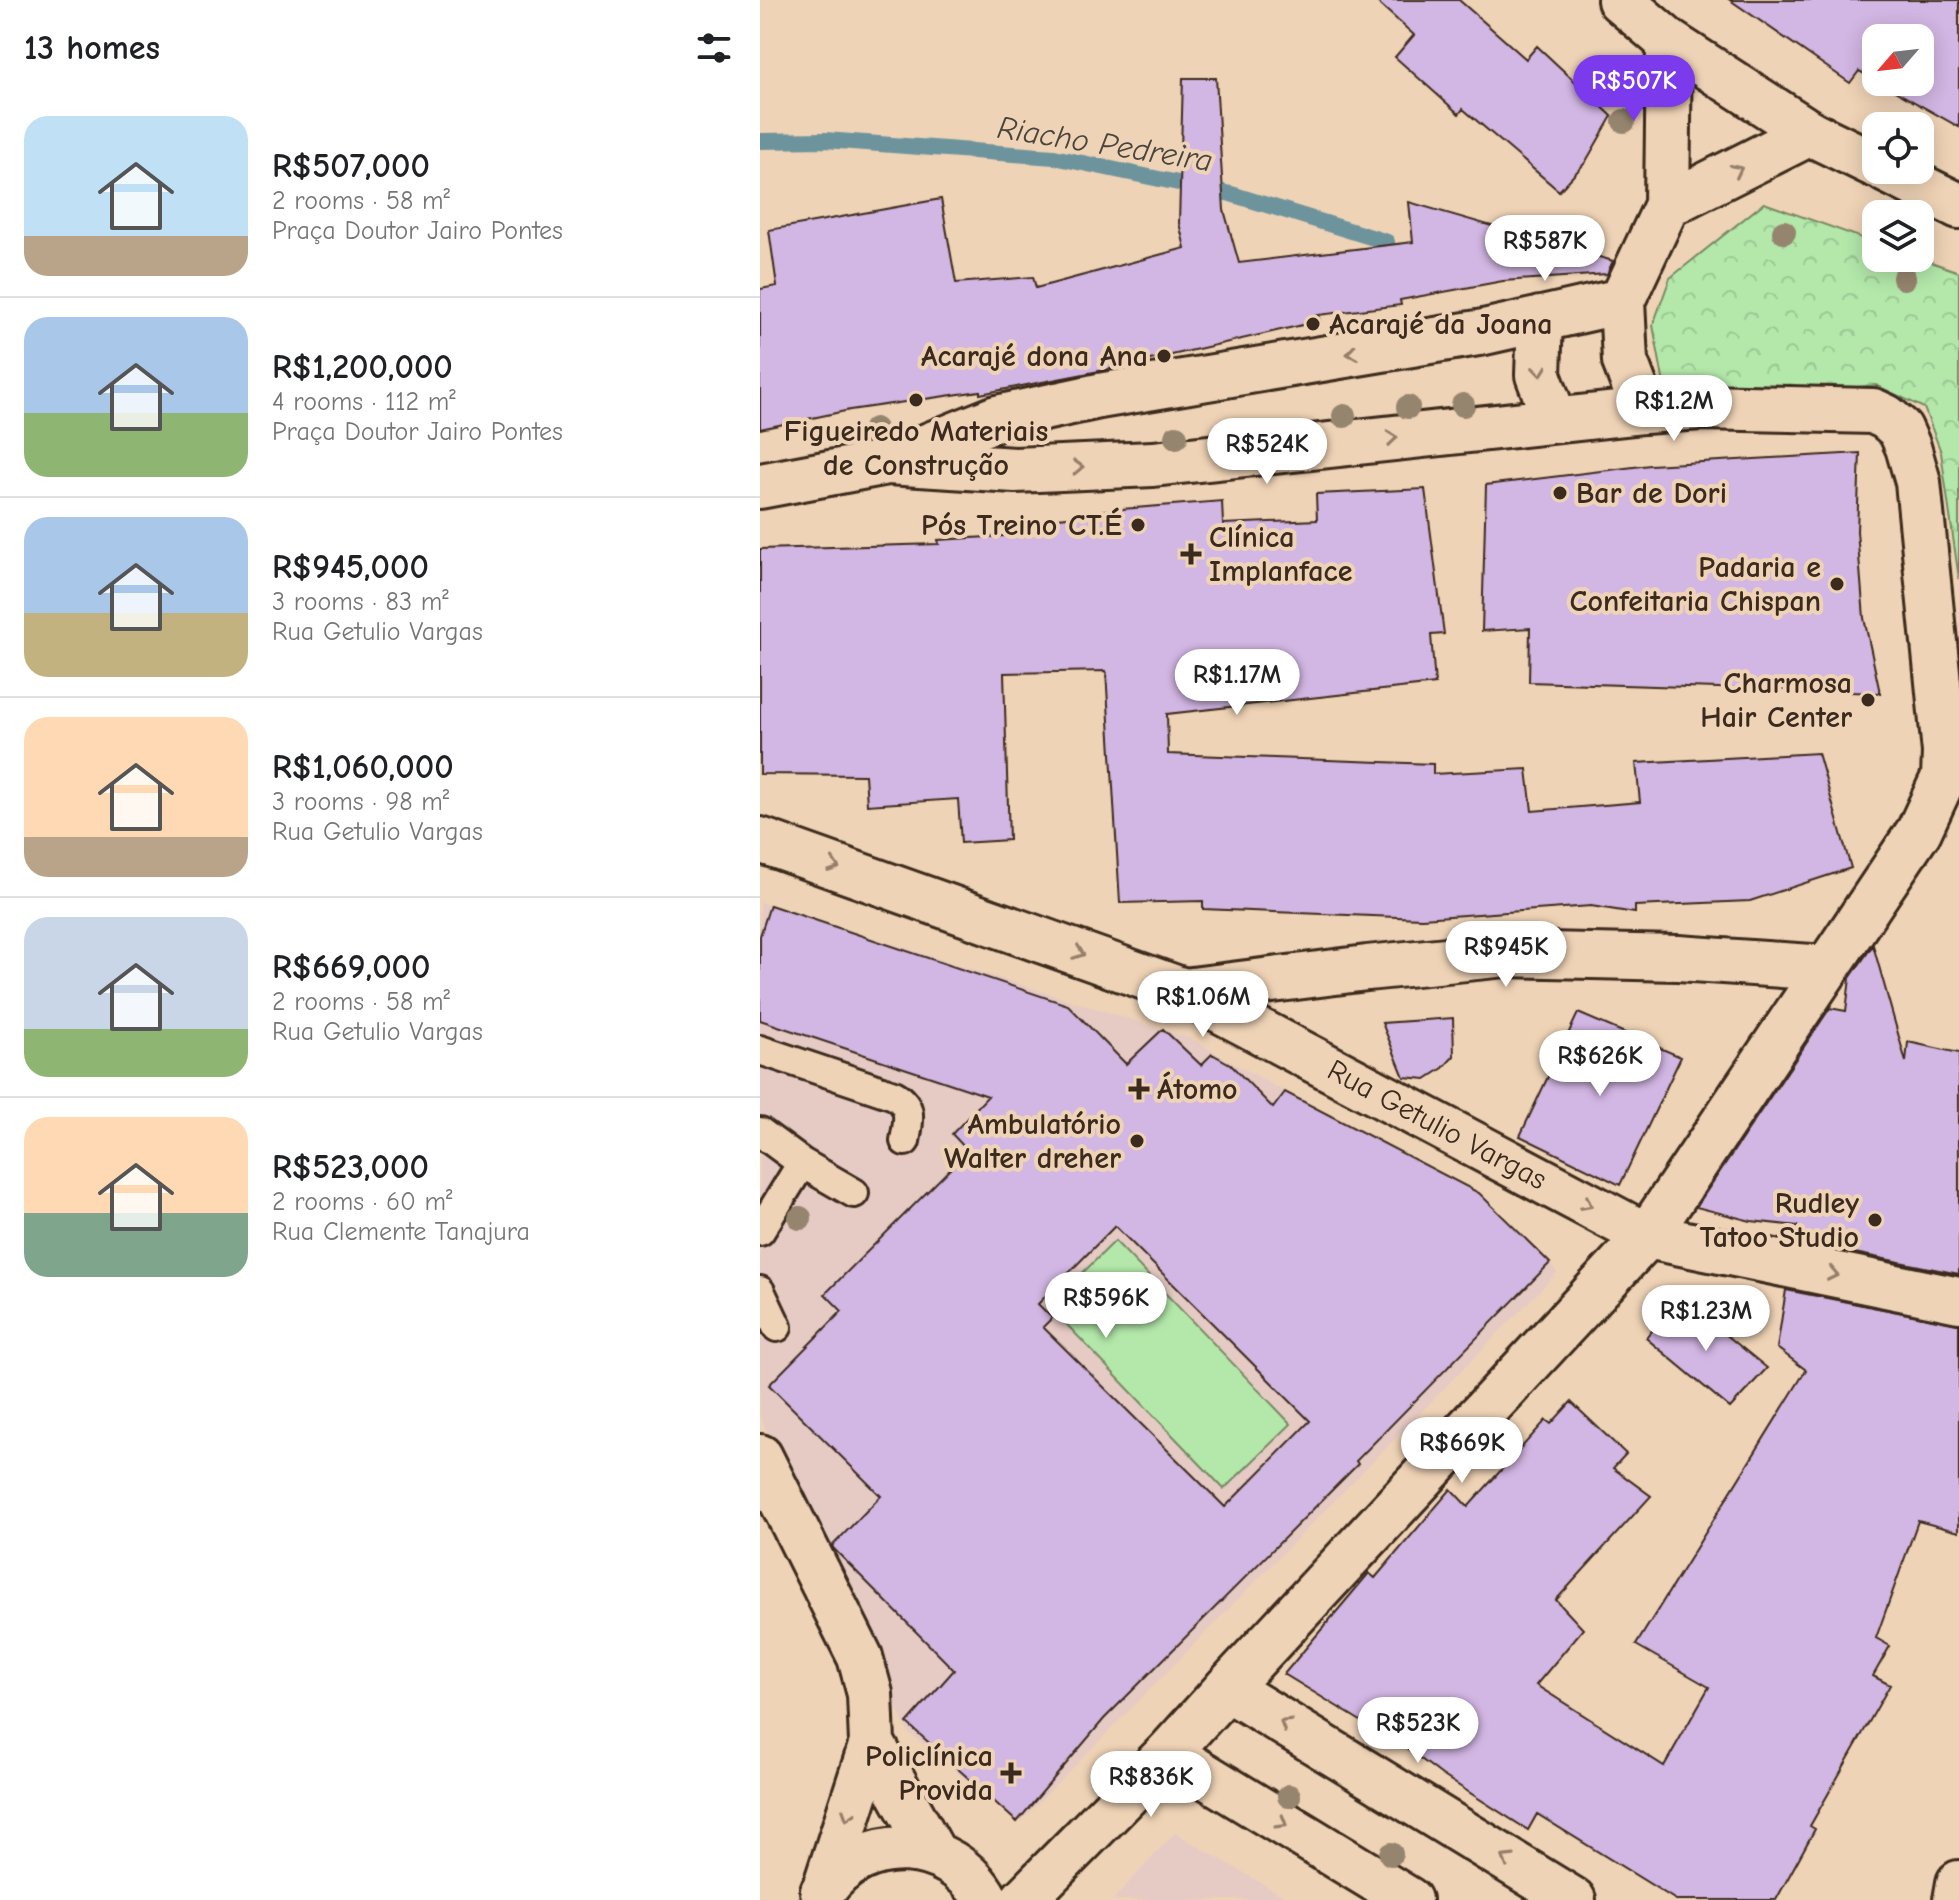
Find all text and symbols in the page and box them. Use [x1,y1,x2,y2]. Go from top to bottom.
north arrow [1862,24,1934,96]
map controls [1862,24,1934,272]
icon: filters [692,26,736,70]
text: 13 homes [24,28,160,68]
pin: R$507K [1569,55,1699,123]
text: R$507K [1591,66,1677,96]
water label: Riacho Pedreira [995,109,1215,179]
button: locate [1862,112,1934,184]
text: R$507,000 [272,146,430,186]
icon: home [88,148,184,244]
one-way arrow [1728,164,1743,179]
text: 2 rooms · 58 m² [272,186,450,216]
button: layers [1862,200,1934,272]
pin: R$587K [1480,215,1610,283]
text: Praça Doutor Jairo Pontes [272,216,563,246]
text: R$587K [1503,226,1587,256]
place label: Acarajé da Joana [1329,307,1553,342]
marker: Acarajé da Joana [1304,315,1322,333]
place label: Acarajé dona Ana [921,339,1148,374]
one-way arrow [1345,344,1359,361]
text: R$1,200,000 [272,347,453,387]
marker: Acarajé dona Ana [1155,347,1173,365]
icon: home [88,349,184,445]
one-way arrow [1531,364,1548,377]
pin: R$1.2M [1609,375,1739,443]
text: R$1.2M [1634,386,1714,416]
text: 4 rooms · 112 m² [272,387,456,417]
marker: Figueiredo Materiais de Construção [907,391,925,409]
place label: Figueiredo Materiais de Construção [784,414,1048,483]
text: Praça Doutor Jairo Pontes [272,417,563,447]
pin: R$524K [1202,418,1332,486]
text: R$524K [1225,429,1309,459]
one-way arrow [1385,430,1399,447]
one-way arrow [1072,459,1085,476]
place label: Bar de Dori [1576,476,1727,511]
marker: Bar de Dori [1551,484,1569,502]
place label: Pós Treino CT.É [921,507,1122,543]
marker: Pós Treino CT.É [1129,516,1147,534]
place label: Clínica Implanface [1209,520,1352,589]
marker: Clínica Implanface [1180,543,1202,565]
text: R$945,000 [272,547,429,587]
icon: home [88,549,184,645]
place label: Padaria e Confeitaria Chispan [1569,550,1821,619]
marker: Padaria e Confeitaria Chispan [1828,575,1846,593]
text: 3 rooms · 83 m² [272,587,449,617]
text: Rua Getulio Vargas [272,617,483,647]
pin: R$1.17M [1163,649,1311,717]
text: R$1.17M [1193,660,1281,690]
place label: Charmosa Hair Center [1700,666,1852,735]
marker: Charmosa Hair Center [1859,691,1877,709]
text: R$1,060,000 [272,747,454,787]
icon: home [88,749,184,845]
text: 3 rooms · 98 m² [272,787,449,817]
text: Rua Getulio Vargas [272,817,483,847]
one-way arrow [826,856,840,872]
pin: R$945K [1441,921,1571,989]
text: R$945K [1463,932,1549,962]
one-way arrow [1071,943,1085,960]
text: R$669,000 [272,947,430,987]
icon: home [88,949,184,1045]
pin: R$1.06M [1129,971,1277,1039]
text: R$1.06M [1155,982,1251,1012]
text: 2 rooms · 58 m² [272,987,450,1017]
text: Rua Getulio Vargas [272,1017,483,1047]
pin: R$626K [1535,1030,1665,1098]
text: R$626K [1557,1041,1643,1071]
street label: Rua Getulio Vargas [1321,1052,1553,1198]
place label: Átomo [1157,1071,1238,1107]
marker: Átomo [1128,1078,1150,1100]
place label: Ambulatório Walter dreher [944,1107,1121,1176]
marker: Ambulatório Walter dreher [1128,1132,1146,1150]
text: R$523,000 [272,1147,429,1187]
icon: home [88,1149,184,1245]
place label: Rudley Tatoo Studio [1699,1186,1859,1255]
text: 2 rooms · 60 m² [272,1187,453,1217]
one-way arrow [1579,1195,1593,1210]
marker: Rudley Tatoo Studio [1866,1211,1884,1229]
text: Rua Clemente Tanajura [272,1217,530,1247]
one-way arrow [1825,1265,1839,1282]
pin: R$596K [1041,1272,1171,1340]
text: R$596K [1063,1283,1149,1313]
pin: R$1.23M [1632,1285,1780,1353]
text: R$1.23M [1660,1296,1752,1326]
pin: R$669K [1397,1417,1527,1485]
text: R$669K [1419,1428,1505,1458]
pin: R$523K [1353,1697,1483,1765]
text: R$523K [1375,1708,1461,1738]
one-way arrow [1279,1718,1294,1733]
place label: Policlínica Provida [865,1739,993,1808]
pin: R$836K [1086,1751,1216,1819]
marker: Policlínica Provida [1000,1762,1022,1784]
text: R$836K [1108,1762,1194,1792]
one-way arrow [841,1808,857,1822]
one-way arrow [1273,1813,1288,1828]
one-way arrow [1501,1854,1516,1869]

